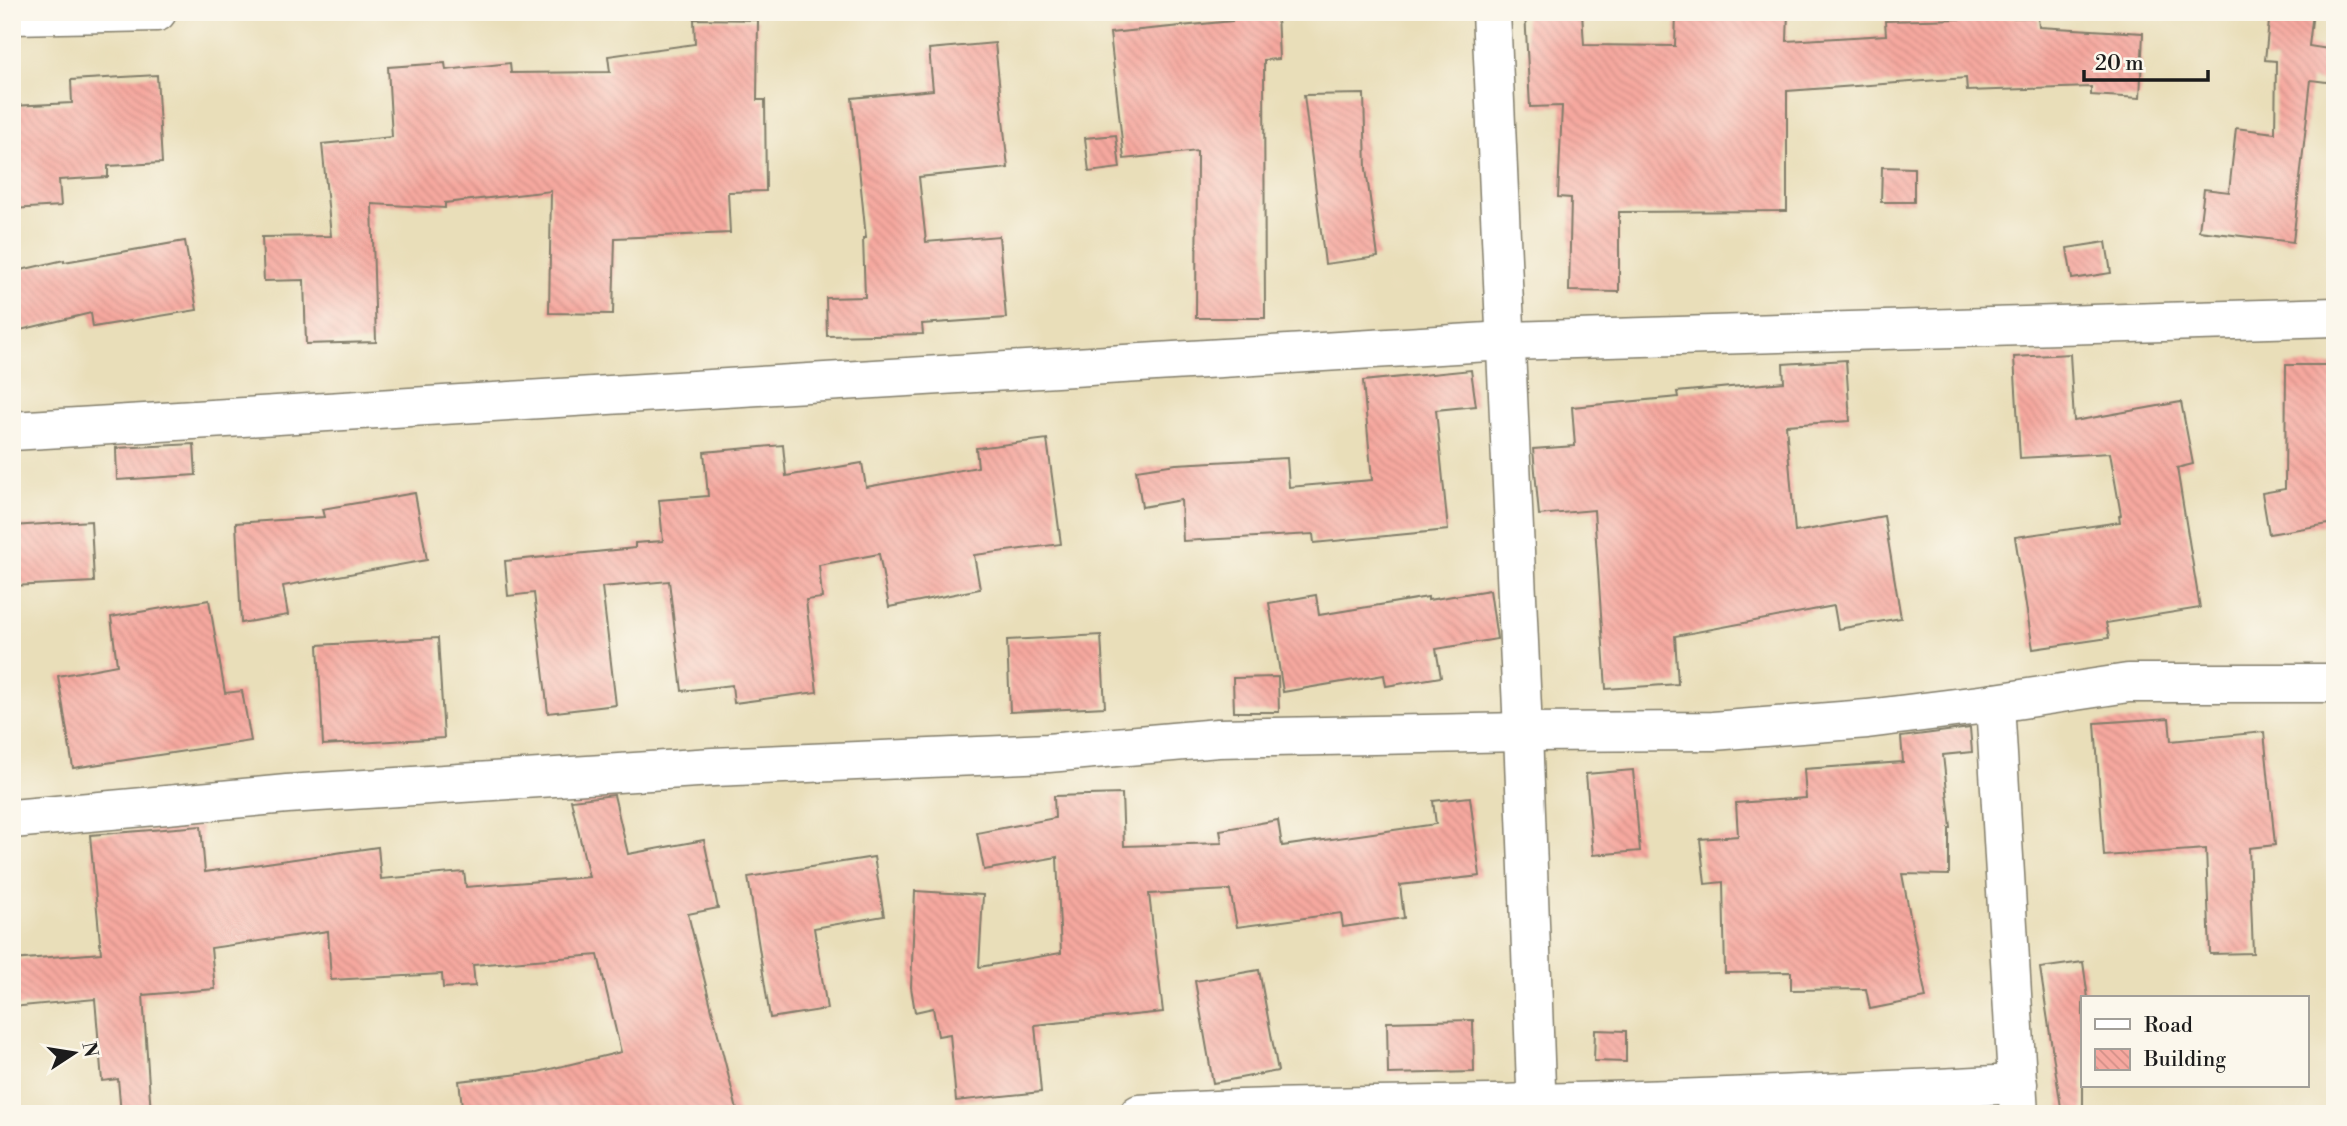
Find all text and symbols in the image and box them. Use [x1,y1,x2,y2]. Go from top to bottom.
scale bar [2084,38,2209,82]
text: 20 m [2095,51,2144,77]
legend [2081,996,2308,1088]
text: Road [2144,1013,2193,1039]
north arrow [38,1018,108,1088]
text: N [76,1040,103,1060]
text: Building [2143,1047,2226,1073]

